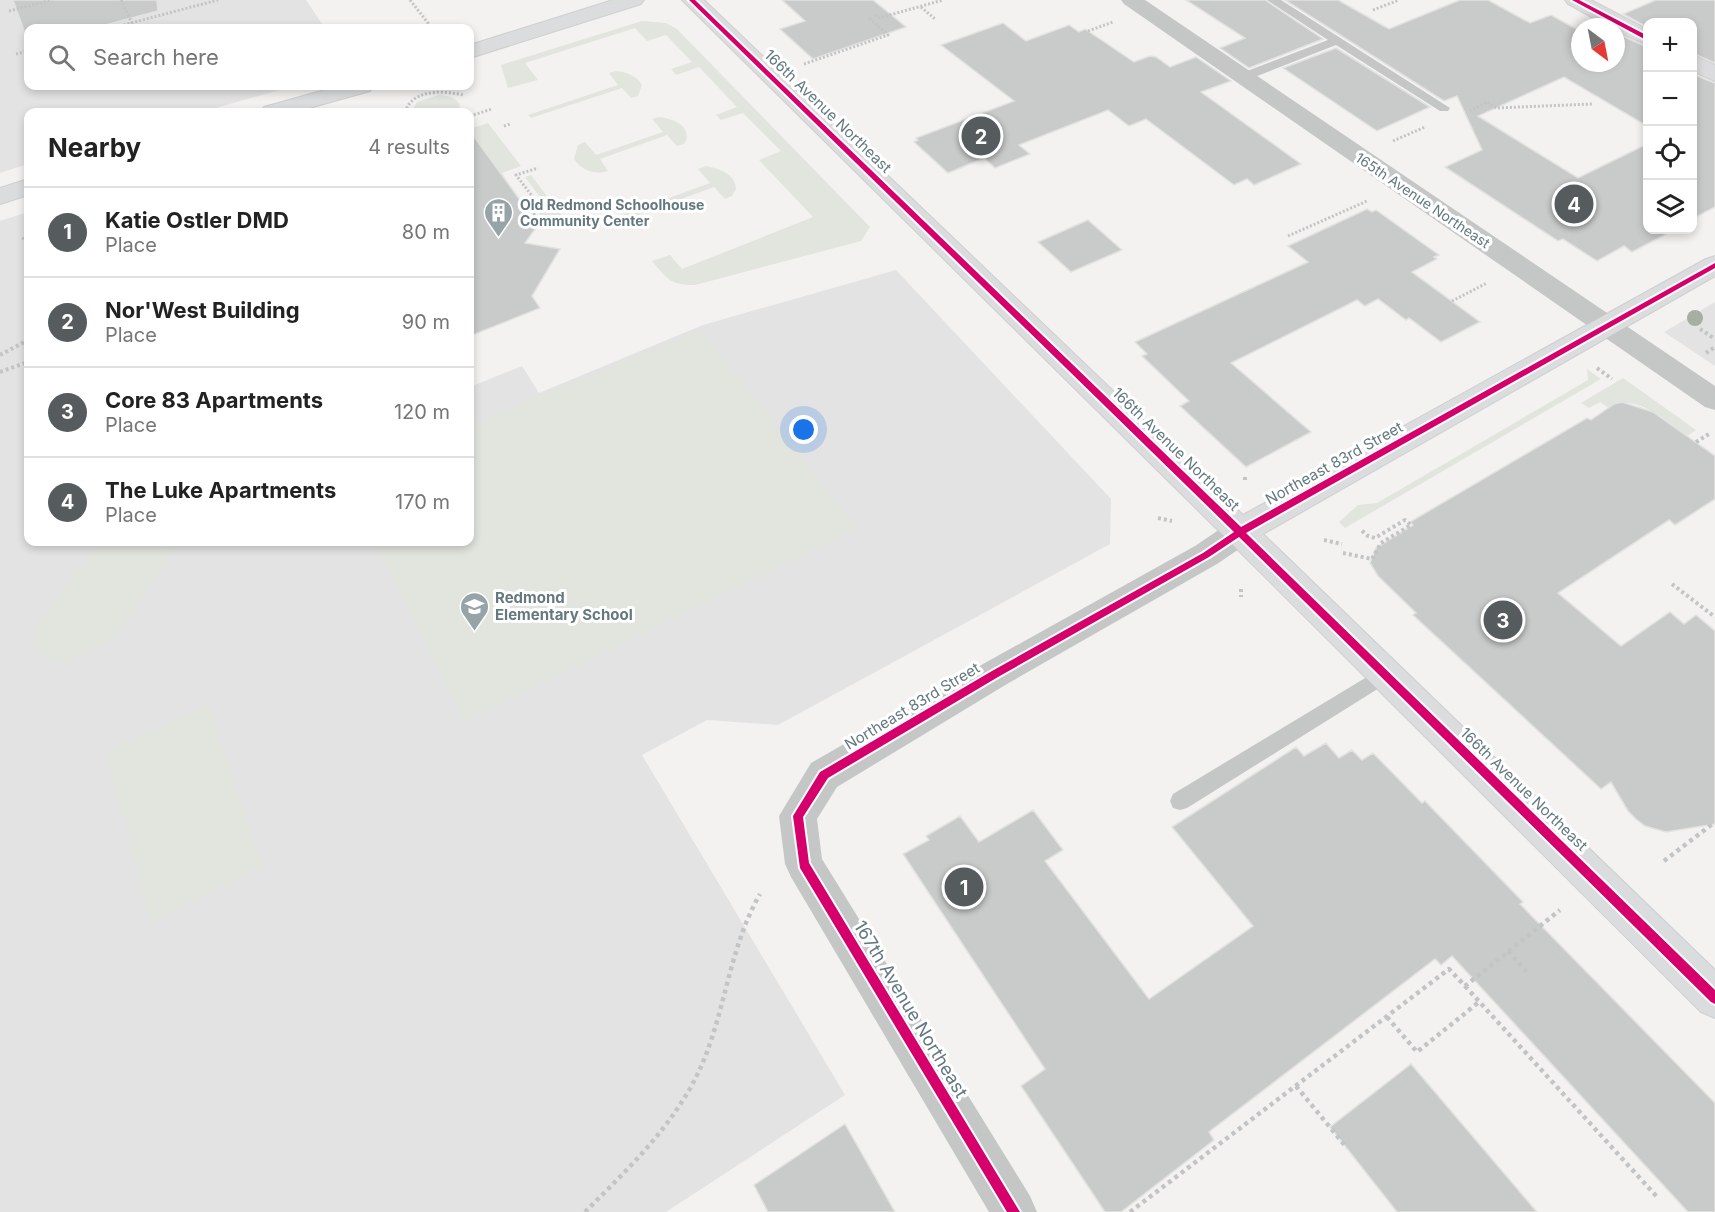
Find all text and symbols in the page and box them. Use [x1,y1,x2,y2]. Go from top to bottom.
north arrow [1571,18,1625,72]
map controls [1643,18,1697,234]
button: + [1643,18,1697,72]
search box [24,24,474,90]
icon: search [45,41,78,74]
text: Search here [93,44,219,70]
street label: 166th Avenue Northeast [760,45,896,177]
button: − [1643,72,1697,126]
pin: 2 [962,114,1000,158]
button: locate [1643,126,1697,180]
text: Nearby [48,132,141,163]
text: 4 results [368,135,450,159]
street label: 165th Avenue Northeast [1353,149,1494,252]
button: layers [1643,180,1697,234]
pin: 4 [1554,182,1594,226]
building icon: Old Redmond Schoolhouse Community Center [483,196,515,238]
place label: Old Redmond Schoolhouse Community Center [520,196,704,229]
text: Katie Ostler DMD [105,207,289,233]
text: 1 [63,220,72,244]
text: 80 m [402,220,450,244]
text: Place [105,233,157,257]
text: Nor'West Building [105,297,300,323]
text: 2 [61,310,74,334]
text: 90 m [402,310,450,334]
text: Place [105,323,157,347]
street label: 166th Avenue Northeast [1108,383,1244,515]
text: Core 83 Apartments [105,387,323,413]
text: 3 [61,400,74,424]
text: 120 m [394,400,450,424]
text: Place [105,413,157,437]
your location [789,415,818,444]
street label: Northeast 83rd Street [1262,417,1406,509]
text: The Luke Apartments [105,477,336,503]
text: 4 [61,490,74,514]
text: 170 m [395,490,450,514]
text: Place [105,503,157,527]
place label: Redmond Elementary School [495,588,633,624]
school or university icon: Redmond Elementary School [458,590,490,632]
pin: 3 [1484,598,1522,642]
street label: Northeast 83rd Street [841,658,983,754]
street label: 166th Avenue Northeast [1456,723,1592,855]
pin: 1 [944,864,984,910]
street label: 167th Avenue Northeast [850,917,972,1101]

